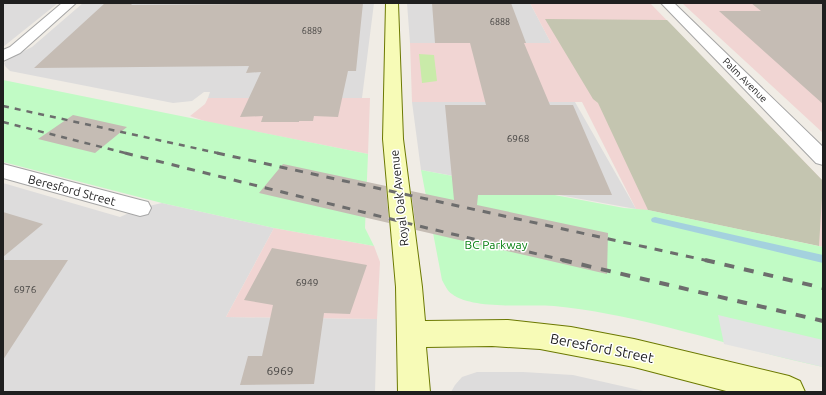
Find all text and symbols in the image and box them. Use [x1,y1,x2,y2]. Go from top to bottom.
house number: 6888 [490,17,510,27]
house number: 6889 [302,26,322,36]
street label: Palm Avenue [721,56,769,104]
house number: 6968 [507,133,530,144]
street label: Royal Oak Avenue [387,149,411,247]
street label: Beresford Street [27,172,117,208]
park label: BC Parkway [465,238,528,251]
house number: 6949 [296,277,318,288]
house number: 6976 [14,284,37,295]
street label: Beresford Street [549,330,656,366]
house number: 6969 [266,364,294,377]

